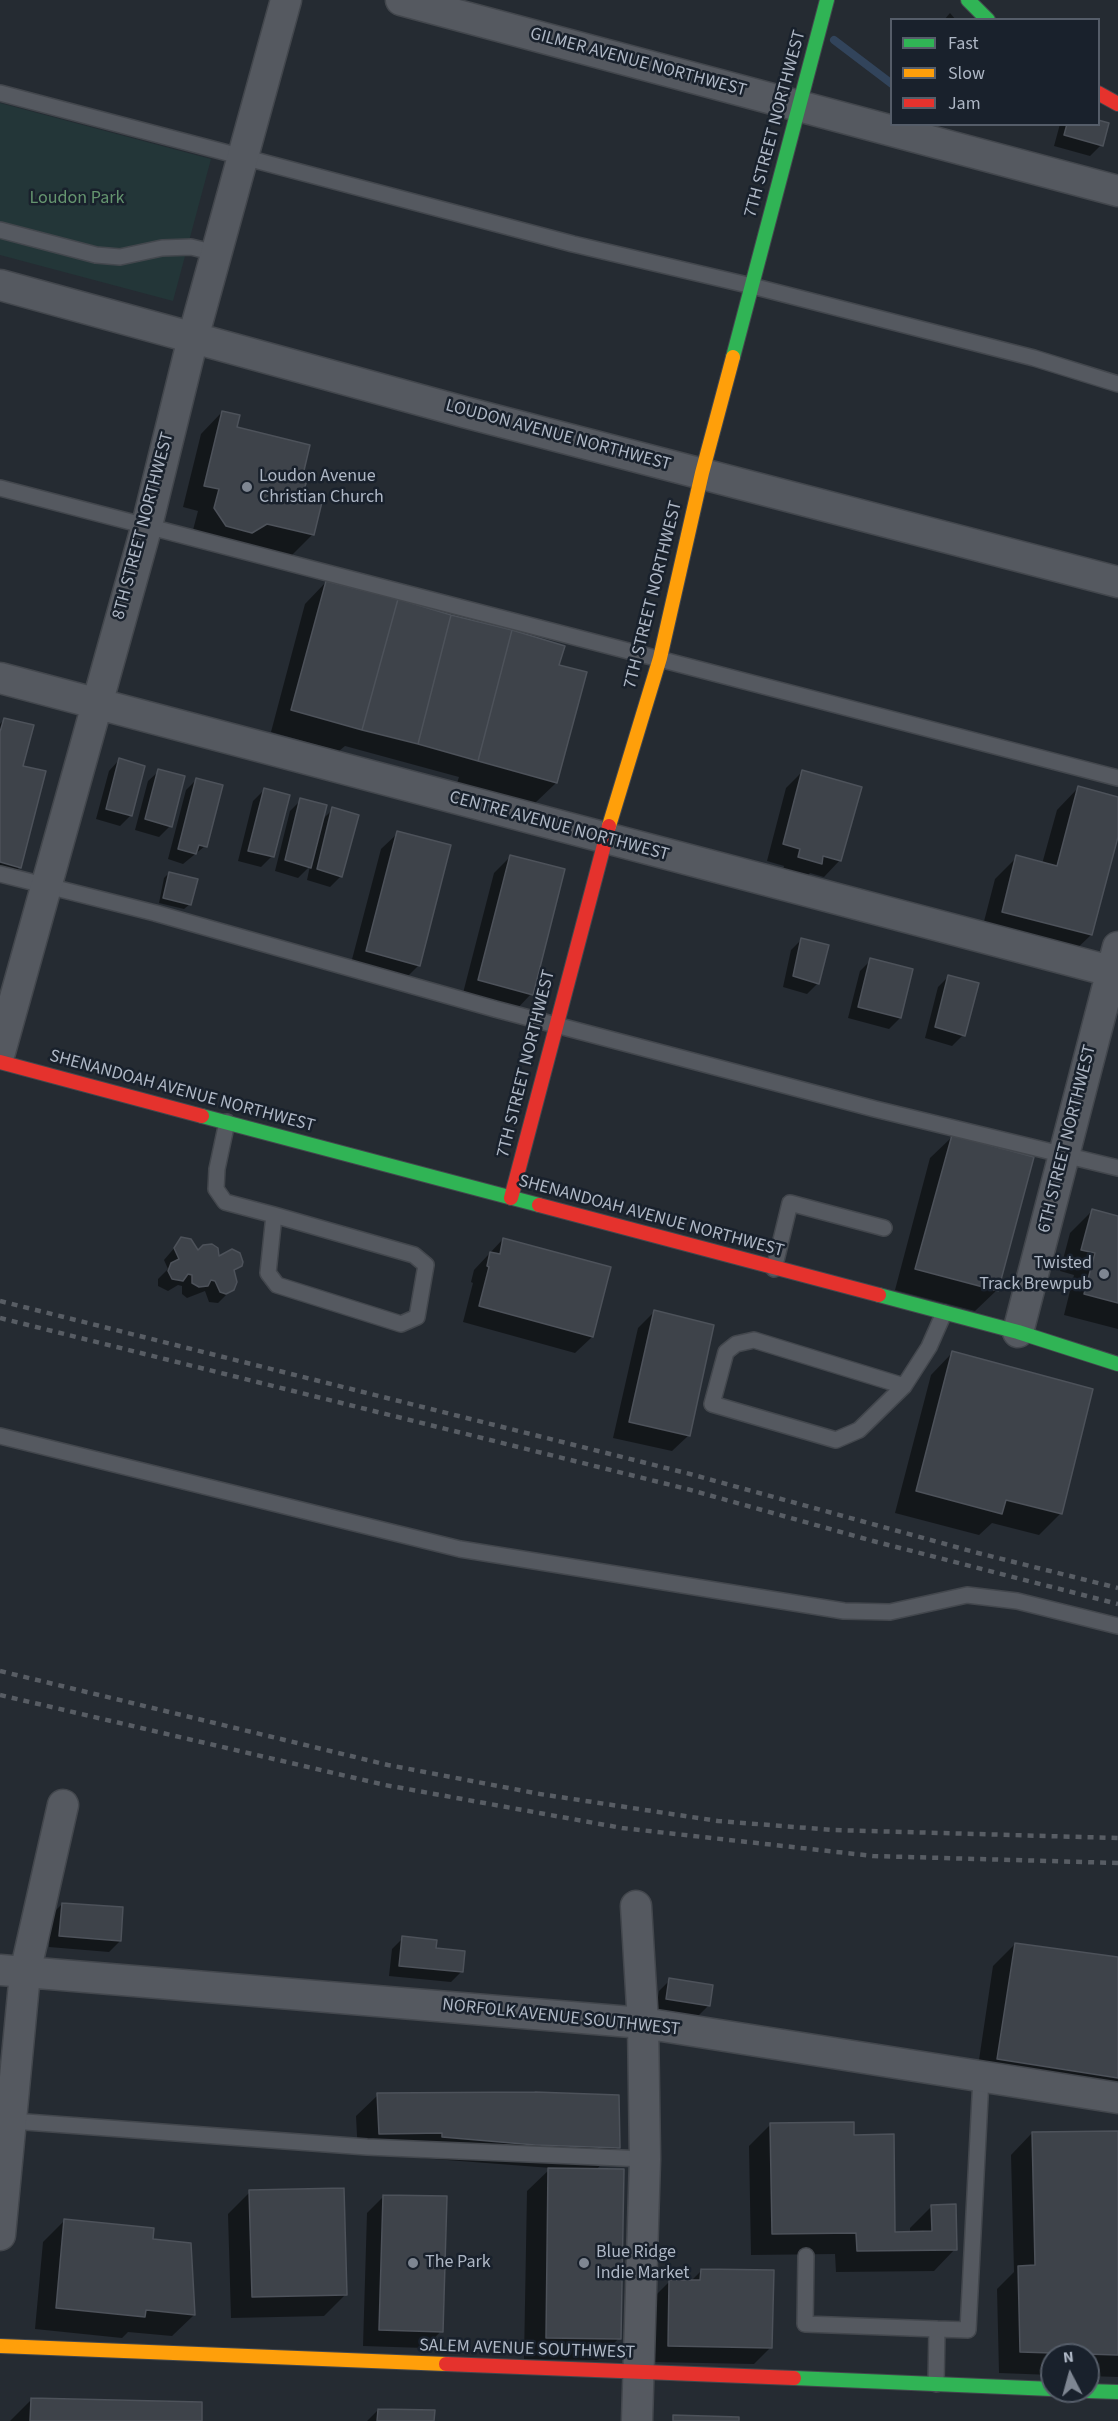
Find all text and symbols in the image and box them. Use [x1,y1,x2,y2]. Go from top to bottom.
legend [890,18,1100,126]
street label: GILMER AVENUE NORTHWEST [527,24,749,102]
street label: 7TH STREET NORTHWEST [741,28,811,220]
text: Fast [948,31,979,56]
text: Slow [948,61,985,86]
text: Jam [948,91,981,116]
park label: Loudon Park [30,188,124,210]
street label: LOUDON AVENUE NORTHWEST [443,396,673,476]
street label: 8TH STREET NORTHWEST [109,430,179,622]
place label: Loudon Avenue Christian Church [259,466,384,508]
marker: Loudon Avenue Christian Church [240,480,254,494]
street label: 7TH STREET NORTHWEST [620,499,688,691]
street label: CENTRE AVENUE NORTHWEST [447,787,671,867]
street label: 7TH STREET NORTHWEST [493,968,561,1160]
street label: 6TH STREET NORTHWEST [1034,1043,1102,1235]
street label: SHENANDOAH AVENUE NORTHWEST [47,1046,317,1138]
street label: SHENANDOAH AVENUE NORTHWEST [516,1171,786,1263]
place label: Twisted Track Brewpub [979,1253,1092,1296]
marker: Twisted Track Brewpub [1097,1267,1111,1281]
street label: NORFOLK AVENUE SOUTHWEST [441,1995,681,2041]
place label: Blue Ridge Indie Market [596,2242,689,2284]
place label: The Park [425,2252,491,2274]
marker: The Park [406,2256,420,2270]
marker: Blue Ridge Indie Market [577,2256,591,2270]
street label: SALEM AVENUE SOUTHWEST [419,2335,635,2365]
north arrow [1040,2343,1100,2403]
text: N [1062,2346,1075,2369]

